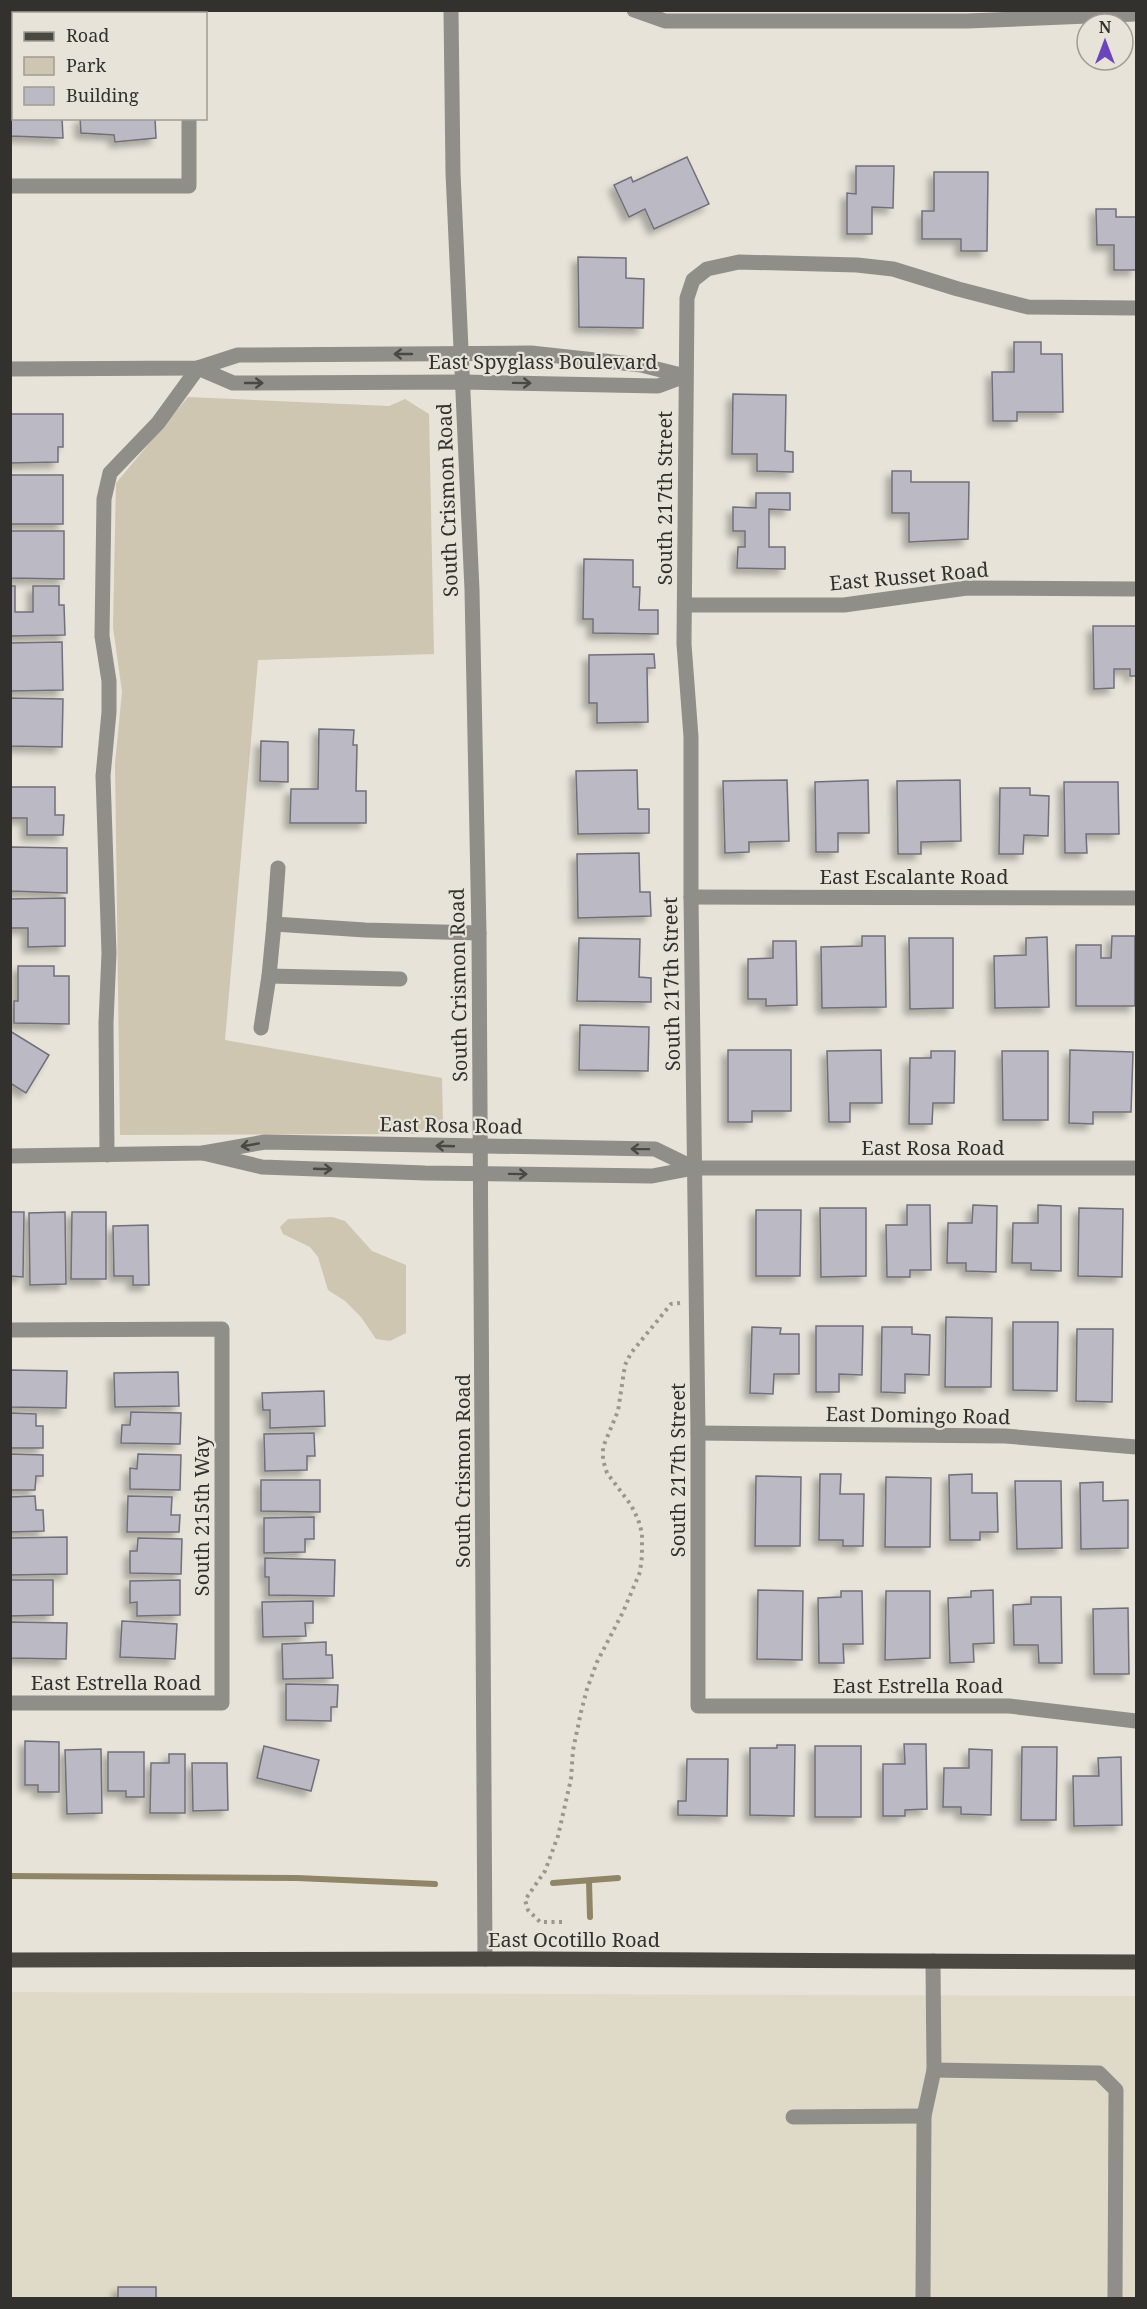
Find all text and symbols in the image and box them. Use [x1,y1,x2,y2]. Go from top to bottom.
legend [12,12,207,120]
north arrow [1075,12,1135,72]
text: N [1099,16,1112,38]
text: Road [66,23,109,47]
text: Park [66,53,106,77]
text: Building [66,83,139,107]
one-way arrow [394,348,414,360]
street label: East Spyglass Boulevard [428,348,658,375]
one-way arrow [243,377,263,389]
one-way arrow [512,377,532,389]
street label: South Crismon Road [430,403,464,597]
street label: South 217th Street [651,411,678,585]
street label: East Russet Road [828,556,990,596]
street label: East Escalante Road [819,863,1009,890]
street label: South Crismon Road [443,888,473,1082]
street label: South 217th Street [656,897,686,1071]
street label: East Rosa Road [379,1110,523,1140]
street label: East Rosa Road [861,1134,1005,1161]
one-way arrow [241,1139,261,1150]
one-way arrow [436,1141,456,1152]
one-way arrow [631,1143,651,1155]
one-way arrow [313,1163,333,1175]
one-way arrow [508,1168,528,1180]
street label: South Crismon Road [449,1374,476,1568]
street label: South 217th Street [664,1383,691,1557]
street label: East Domingo Road [825,1400,1011,1430]
street label: South 215th Way [188,1435,215,1596]
street label: East Estrella Road [31,1669,201,1696]
street label: East Estrella Road [833,1672,1003,1699]
street label: East Ocotillo Road [488,1926,660,1953]

